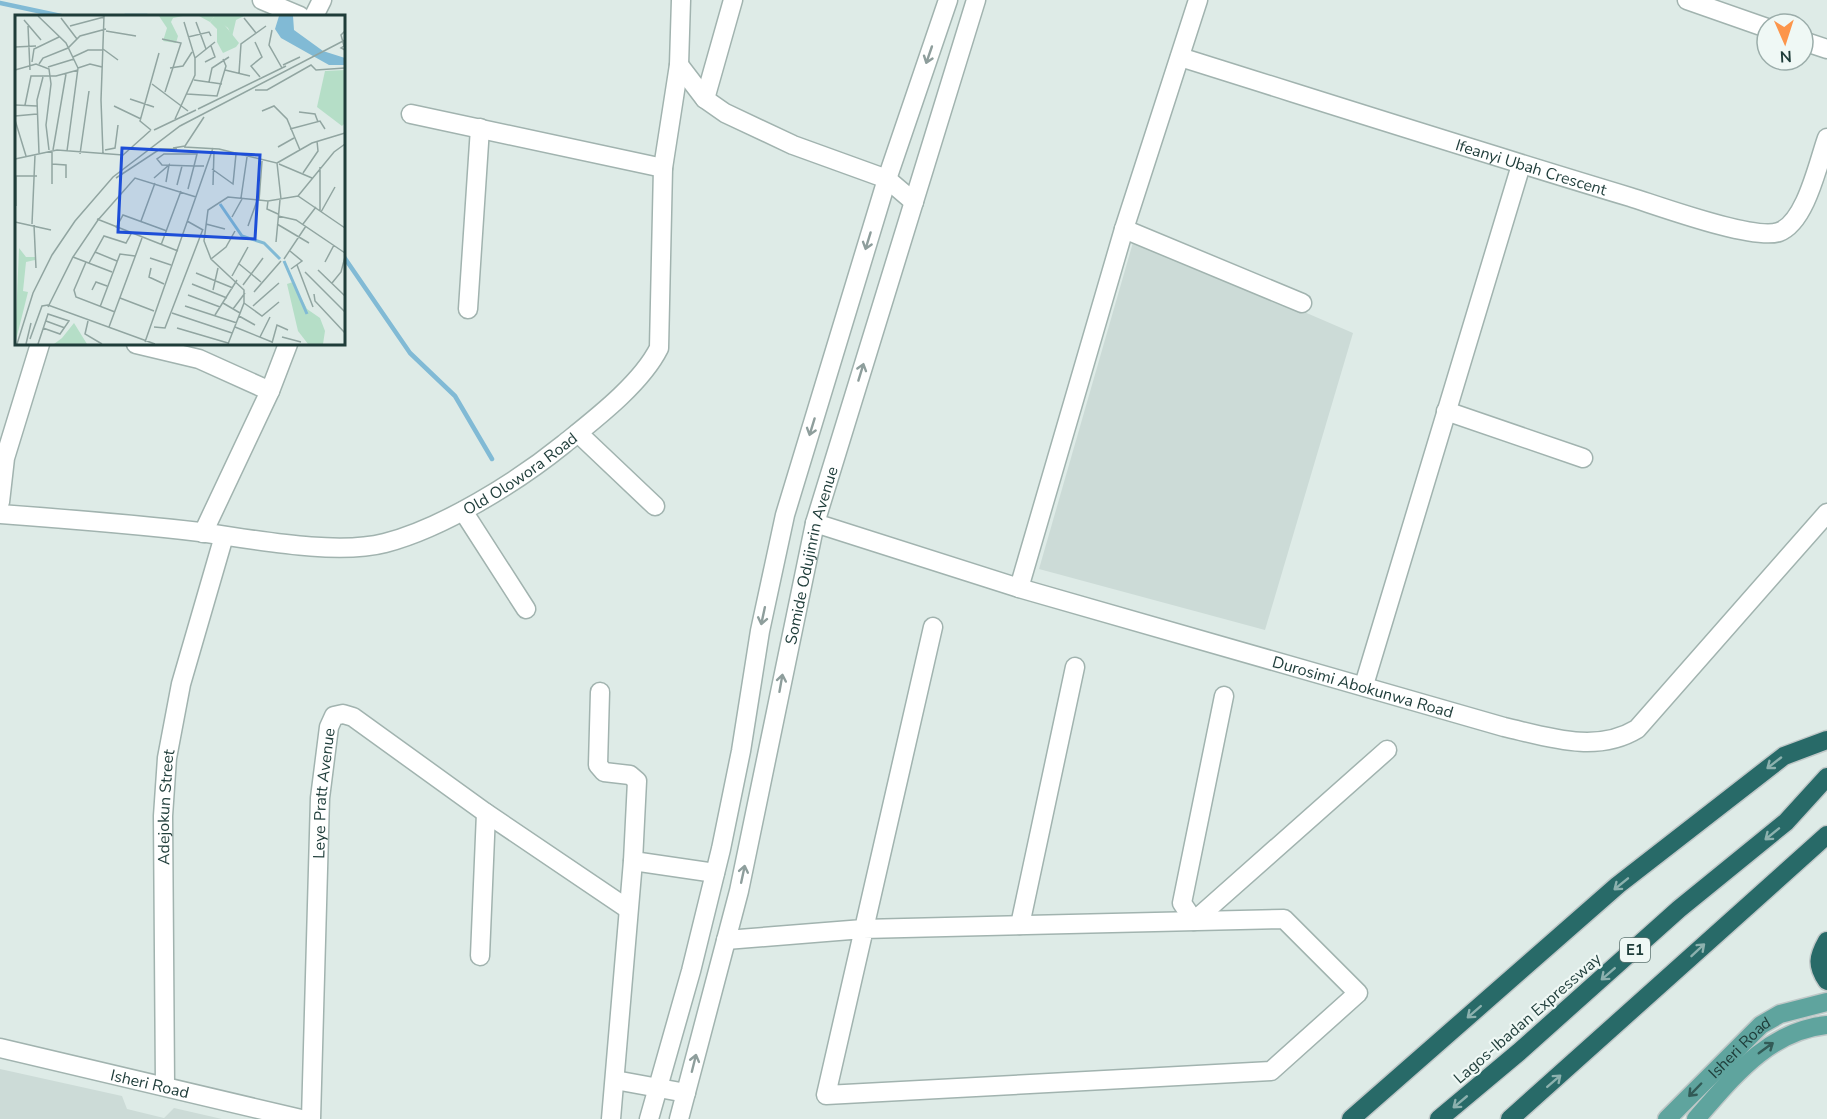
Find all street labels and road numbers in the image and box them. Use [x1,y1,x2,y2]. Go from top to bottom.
street label: Ifeanyi Ubah Crescent [1453,134,1610,201]
street label: Old Olowora Road [459,428,582,521]
street label: Somide Odujinrin Avenue [780,464,844,647]
street label: Durosimi Abokunwa Road [1270,651,1456,724]
street label: Leye Pratt Avenue [308,727,341,859]
street label: Adejokun Street [153,747,181,865]
road number: E1 [1620,938,1650,962]
street label: Lagos-Ibadan Expressway [1449,948,1607,1089]
street label: Isheri Road [1704,1012,1775,1084]
street label: Isheri Road [108,1064,191,1104]

